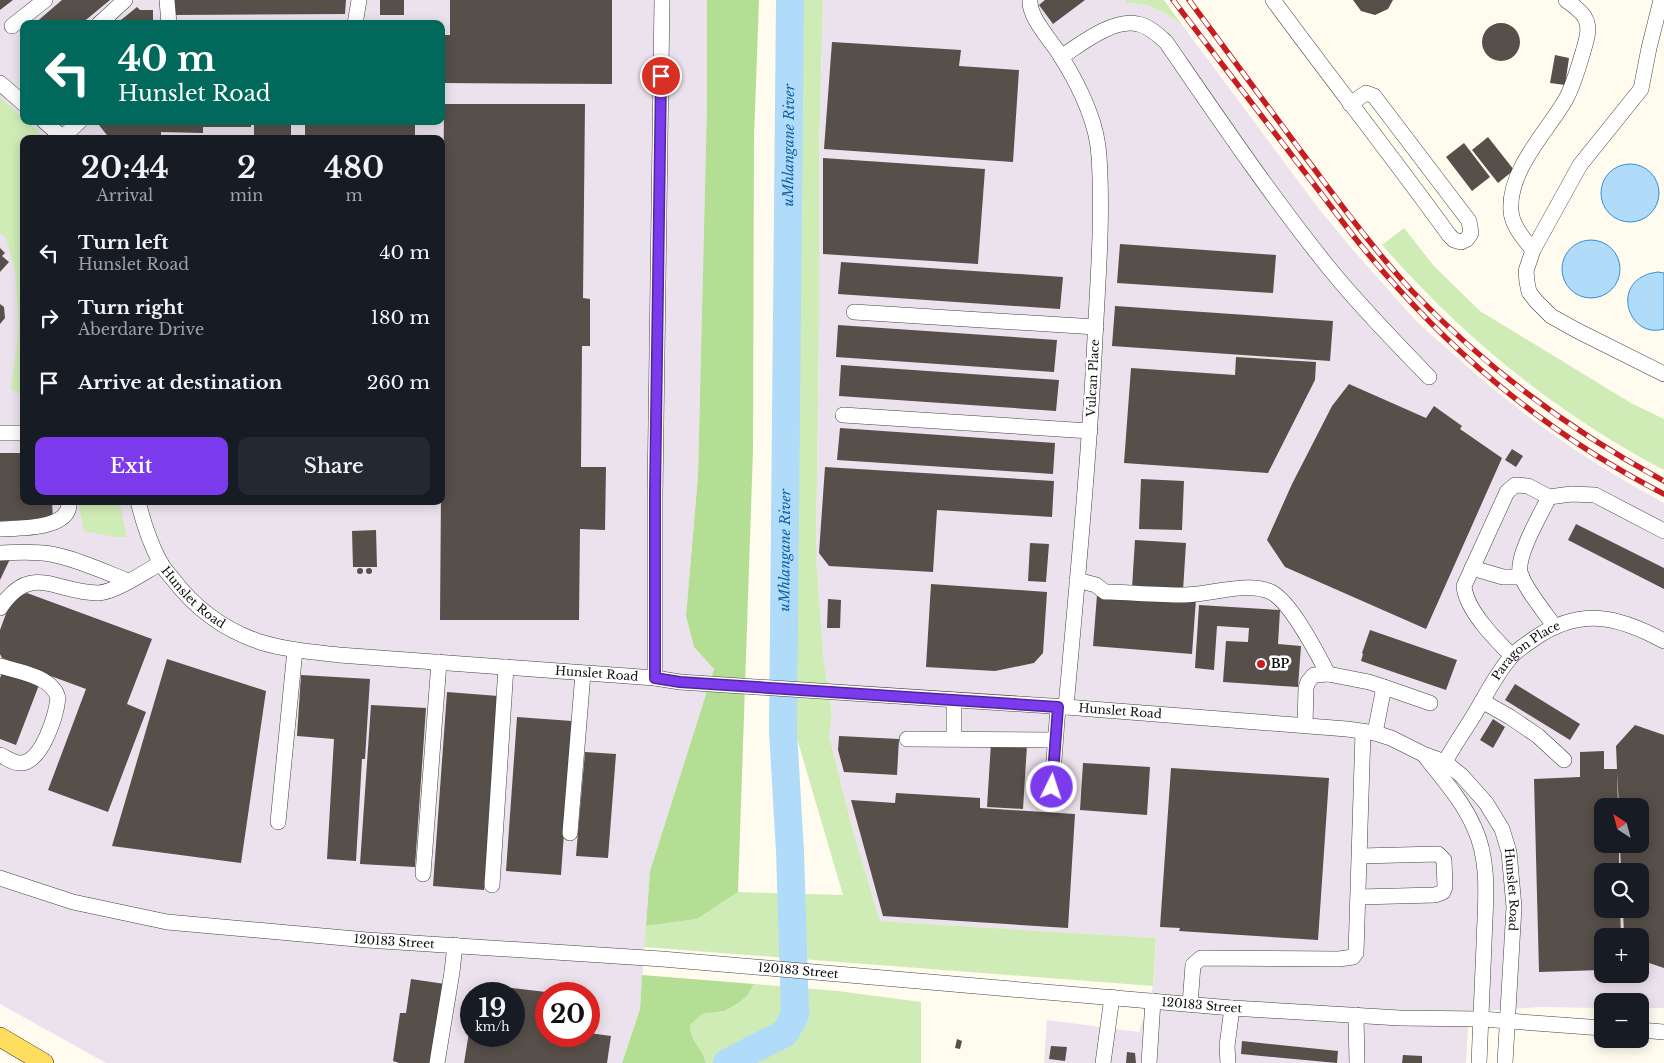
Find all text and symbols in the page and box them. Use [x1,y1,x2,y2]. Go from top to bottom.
text: 40 m [118,37,216,80]
icon: left [35,40,100,105]
pin [640,55,682,97]
icon: arrive [647,62,675,90]
text: Hunslet Road [118,80,271,107]
water label: uMhlangane River [779,83,798,207]
text: 20:44 [81,149,169,186]
text: 2 [237,149,256,186]
text: 480 [324,149,384,186]
text: Arrival [97,185,153,205]
text: min [230,185,263,205]
text: m [346,185,363,205]
text: Turn left [78,231,169,254]
icon: left [35,239,63,267]
text: 40 m [379,241,430,264]
text: Hunslet Road [78,254,189,274]
text: Turn right [78,296,184,319]
icon: right [35,304,63,332]
text: 180 m [371,306,430,329]
text: Aberdare Drive [78,319,204,339]
street label: Vulcan Place [1083,339,1102,418]
icon: arrive [35,369,63,397]
text: Arrive at destination [78,371,282,394]
text: 260 m [367,371,430,394]
button: Exit [35,437,228,495]
button: Share [238,437,430,495]
water label: uMhlangane River [775,488,794,612]
street label: Hunslet Road [158,563,228,631]
street label: Paragon Place [1488,617,1562,683]
place label: BP [1271,656,1290,671]
marker: BP [1255,658,1267,670]
street label: Hunslet Road [555,663,639,684]
street label: Hunslet Road [1078,700,1162,721]
position arrow [1025,760,1077,812]
north arrow [1594,798,1649,852]
map controls [1594,798,1649,1048]
street label: Hunslet Road [1502,847,1522,931]
button: search [1594,863,1649,918]
button: + [1594,928,1649,983]
street label: 120183 Street [353,931,436,951]
street label: 120183 Street [757,959,840,981]
speed limit sign: 20 [535,982,600,1047]
text: 19 [479,993,506,1024]
button: − [1594,993,1649,1048]
street label: 120183 Street [1161,994,1243,1016]
text: km/h [475,1019,510,1034]

